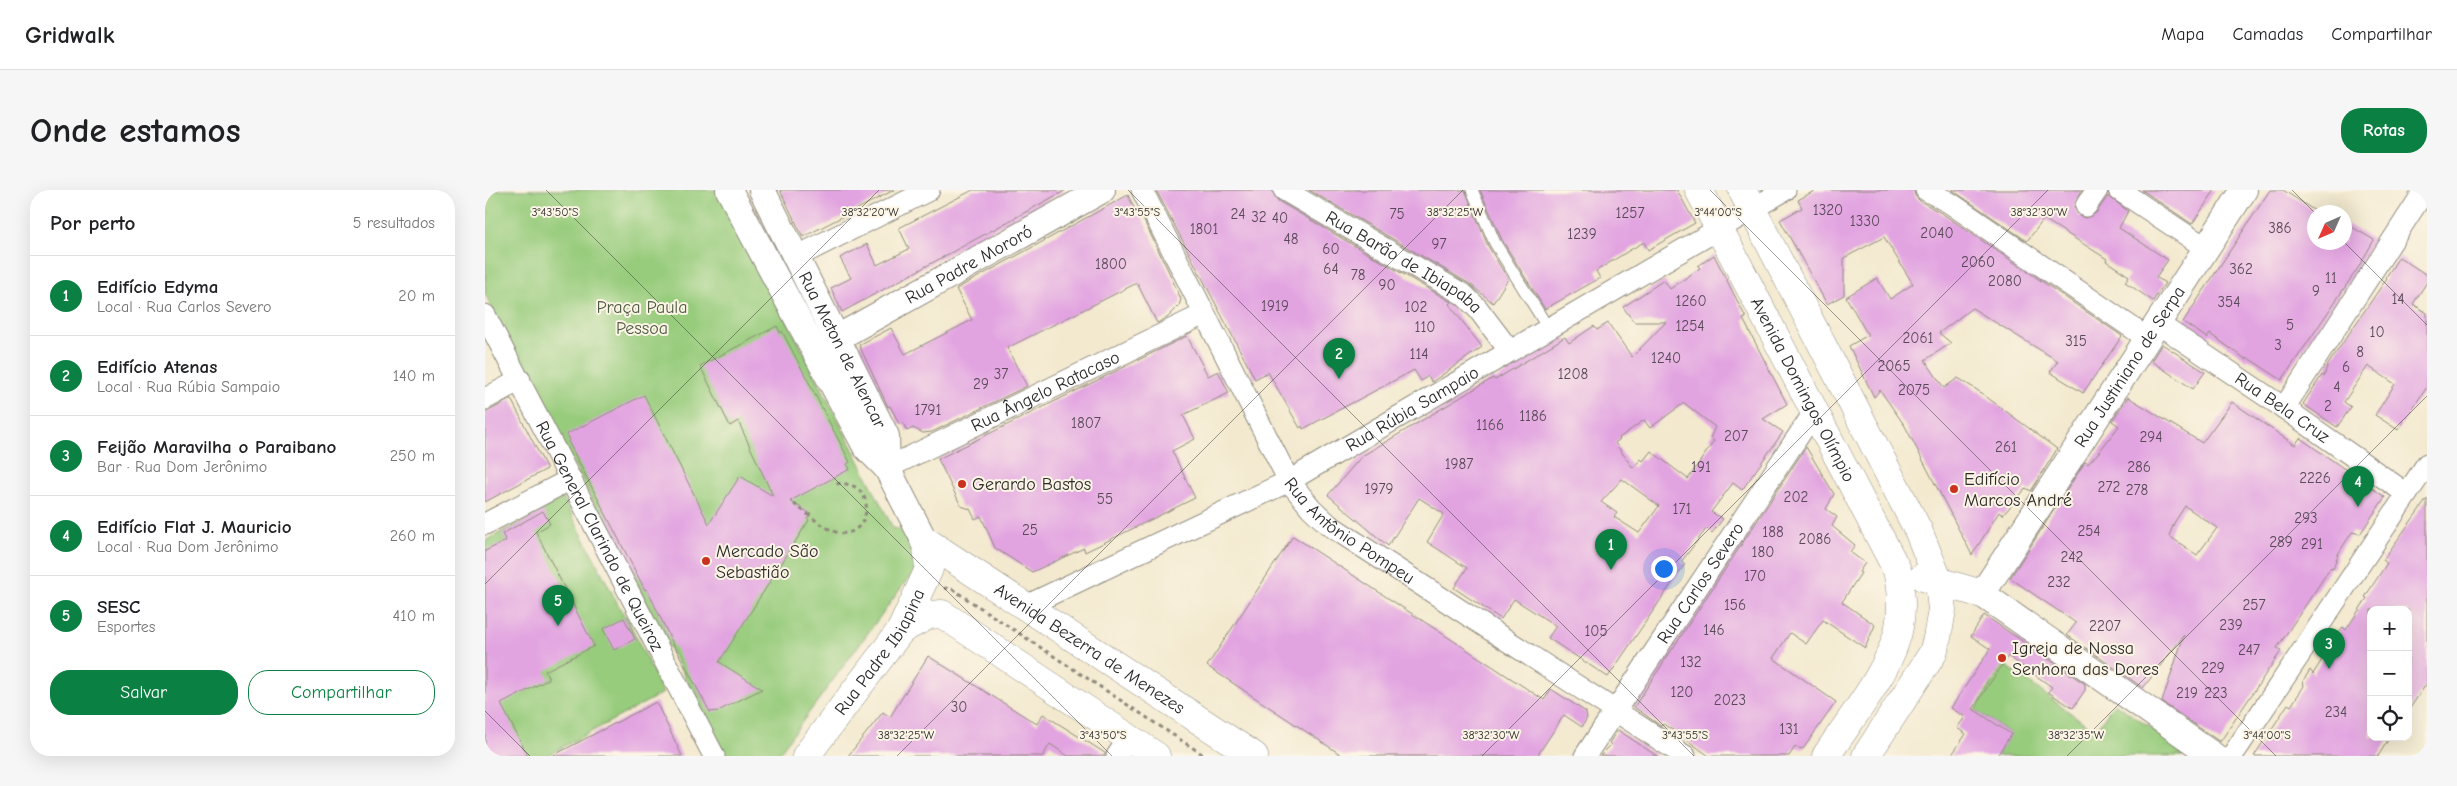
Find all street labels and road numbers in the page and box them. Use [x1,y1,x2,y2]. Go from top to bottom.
street label: Rua Barão de Ibiapaba [1322,207,1486,318]
street label: Rua Padre Mororó [902,221,1036,309]
street label: Rua Meton de Alencar [794,268,891,433]
street label: Rua Justiniano de Serpa [2070,282,2190,451]
street label: Avenida Domingos Olímpio [1746,294,1859,486]
street label: Rua Ângelo Ratacaso [968,347,1123,436]
street label: Rua Rúbia Sampaio [1342,362,1483,456]
street label: Rua Bela Cruz [2231,368,2333,448]
street label: Rua General Clarindo de Queiroz [531,418,668,655]
street label: Rua Antônio Pompeu [1280,473,1418,589]
street label: Rua Carlos Severo [1653,519,1749,648]
street label: Avenida Bezerra de Menezes [990,579,1189,719]
street label: Rua Padre Ibiapina [830,586,929,720]

